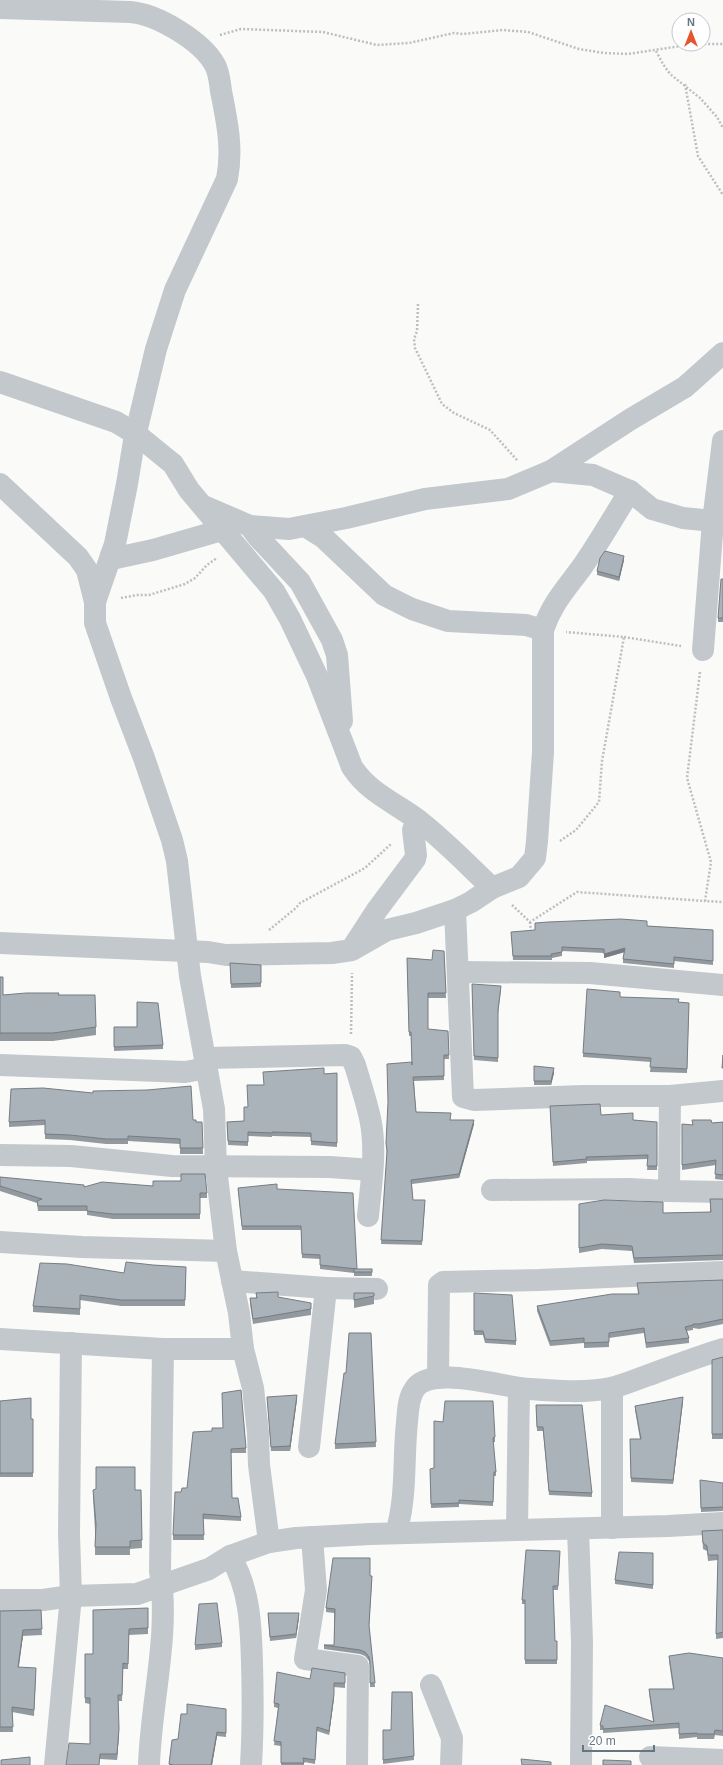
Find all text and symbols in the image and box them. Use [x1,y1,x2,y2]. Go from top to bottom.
north arrow [671,12,711,52]
text: N [687,16,695,28]
scale bar [583,1727,654,1753]
text: 20 m [589,1734,616,1748]

